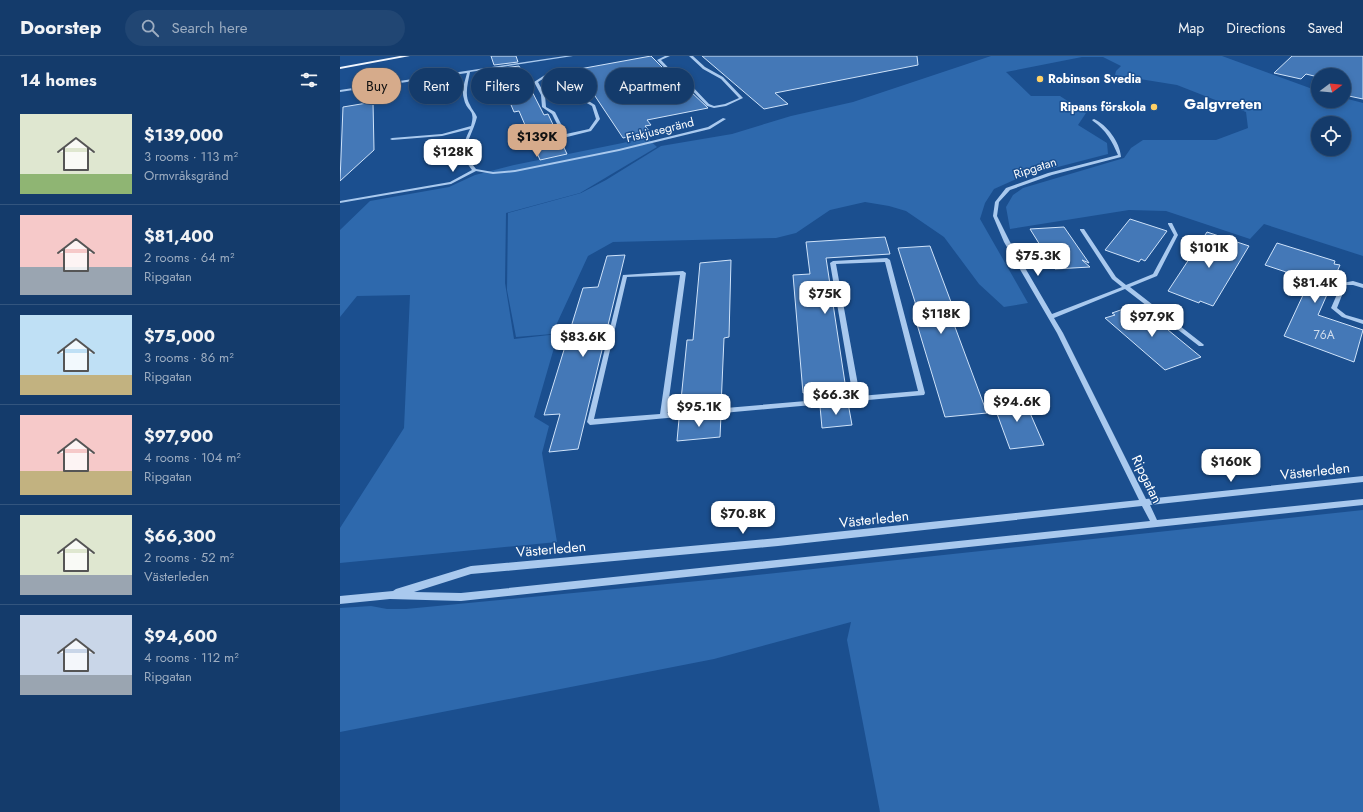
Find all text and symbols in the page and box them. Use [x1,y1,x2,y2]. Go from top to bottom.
search box [125,10,405,46]
text: Doorstep [20,14,101,41]
icon: search [139,17,161,39]
text: Search here [171,17,247,39]
text: Map [1178,18,1204,38]
text: Directions [1226,18,1286,38]
text: Saved [1308,18,1343,38]
text: 14 homes [20,68,97,92]
chip: Buy [352,68,401,104]
chip: Rent [409,68,463,104]
chip: Filters [471,68,534,104]
chip: New [542,68,597,104]
chip: Apartment [605,68,694,104]
north arrow [1311,68,1351,108]
map controls [1311,68,1351,156]
icon: filters [298,69,320,91]
place label: Robinson Svedia [1048,70,1141,88]
marker: Robinson Svedia [1035,74,1045,84]
district label: Galgvreten [1184,93,1262,115]
place label: Ripans förskola [1060,98,1146,116]
marker: Ripans förskola [1149,102,1159,112]
street label: Fiskjusegränd [624,113,696,147]
button: locate [1311,116,1351,156]
text: $139,000 [144,123,223,147]
pin: $139K [509,124,565,158]
text: $139K [517,127,557,146]
icon: home [52,130,100,178]
pin: $128K [425,139,481,173]
text: $128K [433,142,473,161]
text: 3 rooms · 113 m² [144,147,238,166]
street label: Ripgatan [1011,153,1059,183]
text: Ormvråksgränd [144,166,229,185]
text: $81,400 [144,224,214,248]
icon: home [52,231,100,279]
pin: $101K [1181,235,1237,269]
text: $101K [1189,238,1229,257]
pin: $75.3K [1005,243,1071,277]
text: $75.3K [1015,246,1061,265]
text: 2 rooms · 64 m² [144,248,234,267]
text: Ripgatan [144,267,192,286]
pin: $81.4K [1282,270,1348,304]
text: $81.4K [1292,273,1338,292]
pin: $75K [801,281,849,315]
text: $75K [808,284,842,303]
pin: $118K [913,301,969,335]
text: $118K [922,304,960,323]
pin: $97.9K [1119,304,1185,338]
text: $97.9K [1130,307,1174,326]
text: $75,000 [144,324,215,348]
pin: $83.6K [550,324,616,358]
house number: 76A [1313,326,1335,344]
text: $83.6K [560,327,606,346]
icon: home [52,331,100,379]
text: 3 rooms · 86 m² [144,348,234,367]
text: Ripgatan [144,367,192,386]
pin: $66.3K [803,382,869,416]
text: $66.3K [813,385,859,404]
pin: $94.6K [984,389,1050,423]
text: $94.6K [993,392,1041,411]
pin: $95.1K [666,394,732,428]
text: $95.1K [676,397,722,416]
text: $97,900 [144,424,213,448]
icon: home [52,431,100,479]
text: 4 rooms · 104 m² [144,448,241,467]
pin: $160K [1203,449,1259,483]
street label: Ripgatan [1127,451,1167,507]
text: $160K [1210,452,1252,471]
street label: Västerleden [1279,457,1351,485]
text: Ripgatan [144,467,192,486]
pin: $70.8K [710,501,776,535]
text: $70.8K [720,504,766,523]
street label: Västerleden [838,505,910,533]
text: $66,300 [144,524,216,548]
icon: home [52,531,100,579]
street label: Västerleden [515,536,587,562]
text: 2 rooms · 52 m² [144,548,234,567]
text: Västerleden [144,567,209,586]
text: $94,600 [144,624,217,648]
icon: home [52,631,100,679]
text: 4 rooms · 112 m² [144,648,239,667]
text: Ripgatan [144,667,192,686]

